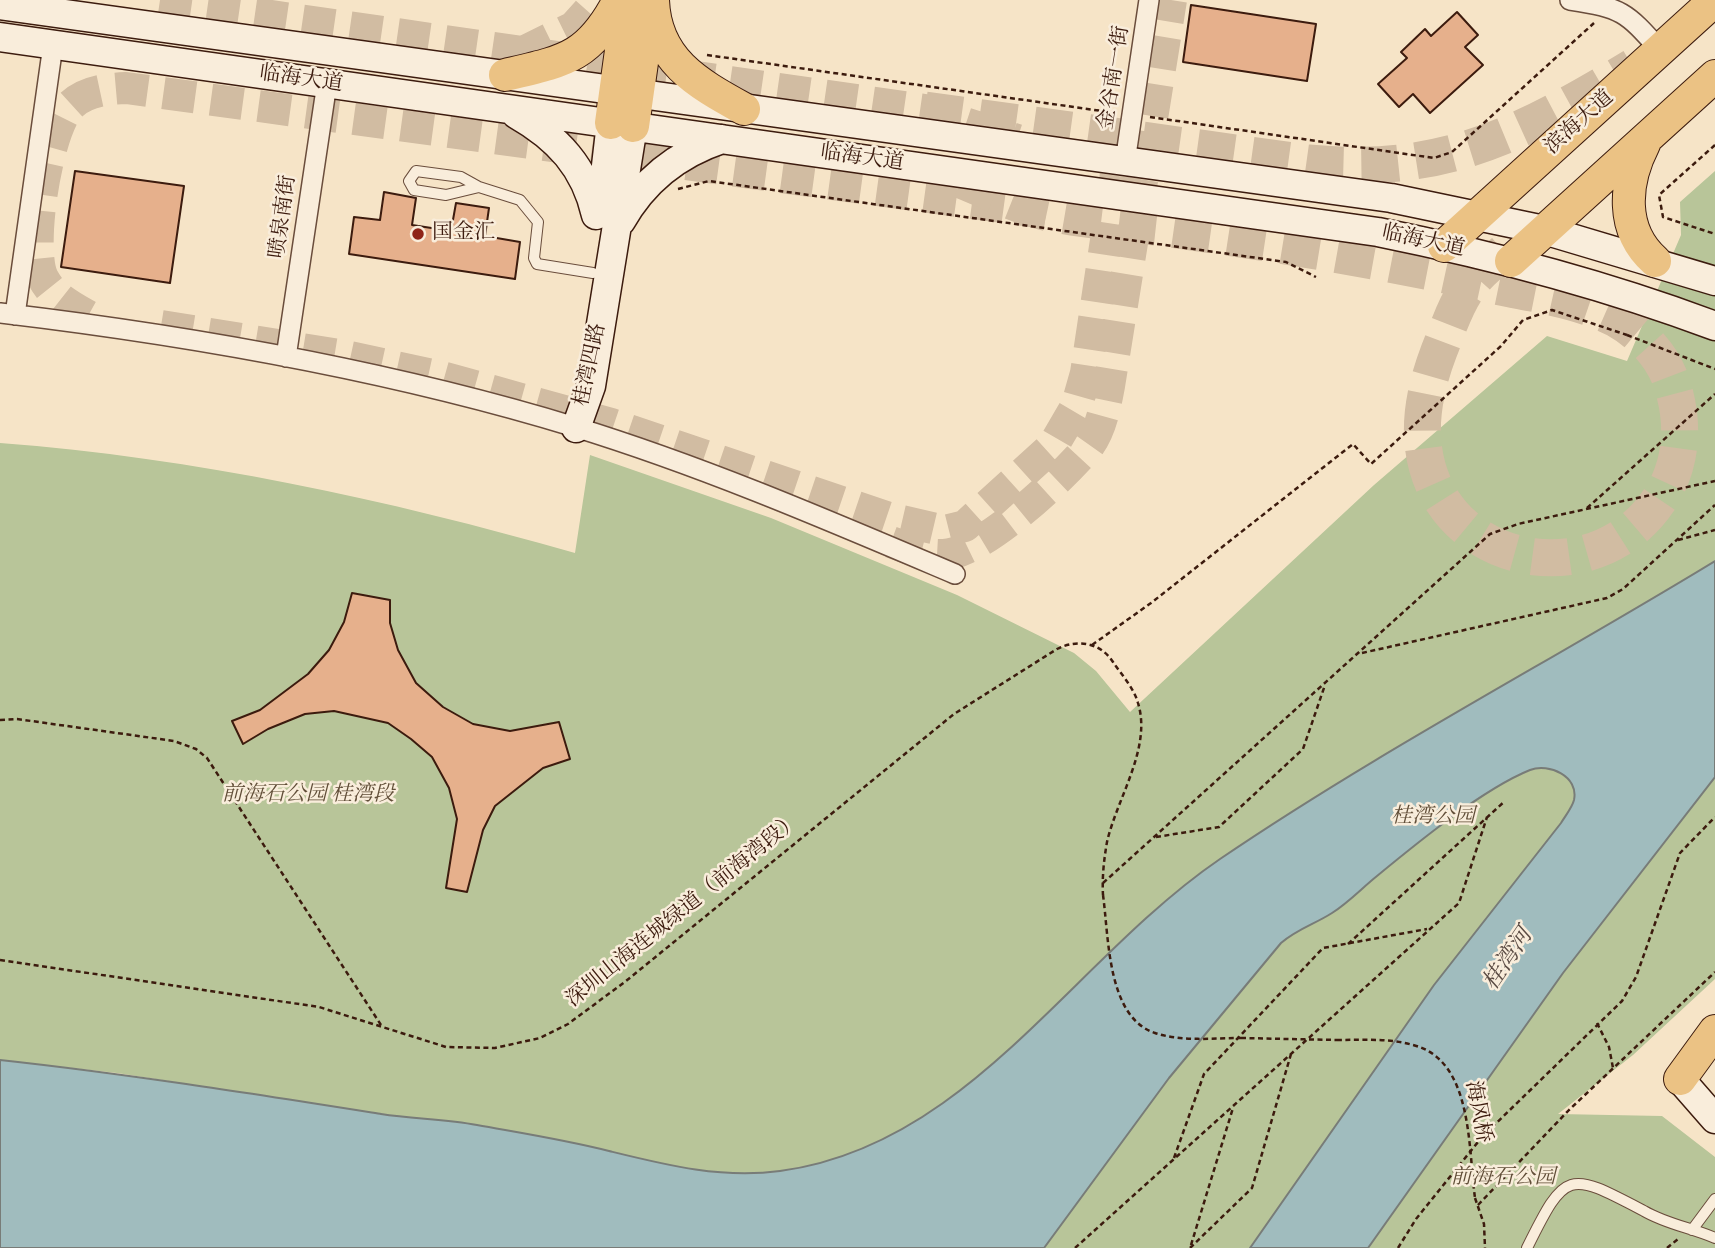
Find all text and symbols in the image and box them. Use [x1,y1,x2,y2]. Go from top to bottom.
street label: 金谷南一街 [1094,24,1136,132]
street label: 临海大道 [258,62,344,98]
street label: 滨海大道 [1540,86,1620,160]
street label: 临海大道 [819,141,905,177]
street label: 喷泉南街 [266,174,302,260]
place label: 国金汇 [432,221,495,247]
street label: 临海大道 [1379,221,1467,263]
marker: 国金汇 [410,226,426,242]
street label: 桂湾四路 [570,321,612,409]
park label: 前海石公园 桂湾段 [222,783,394,809]
park label: 桂湾公园 [1391,805,1475,831]
street label: 深圳山海连城绿道（前海湾段） [562,809,806,1013]
water label: 桂湾河 [1478,924,1540,996]
street label: 海风桥 [1459,1079,1495,1145]
park label: 前海石公园 [1451,1166,1555,1192]

